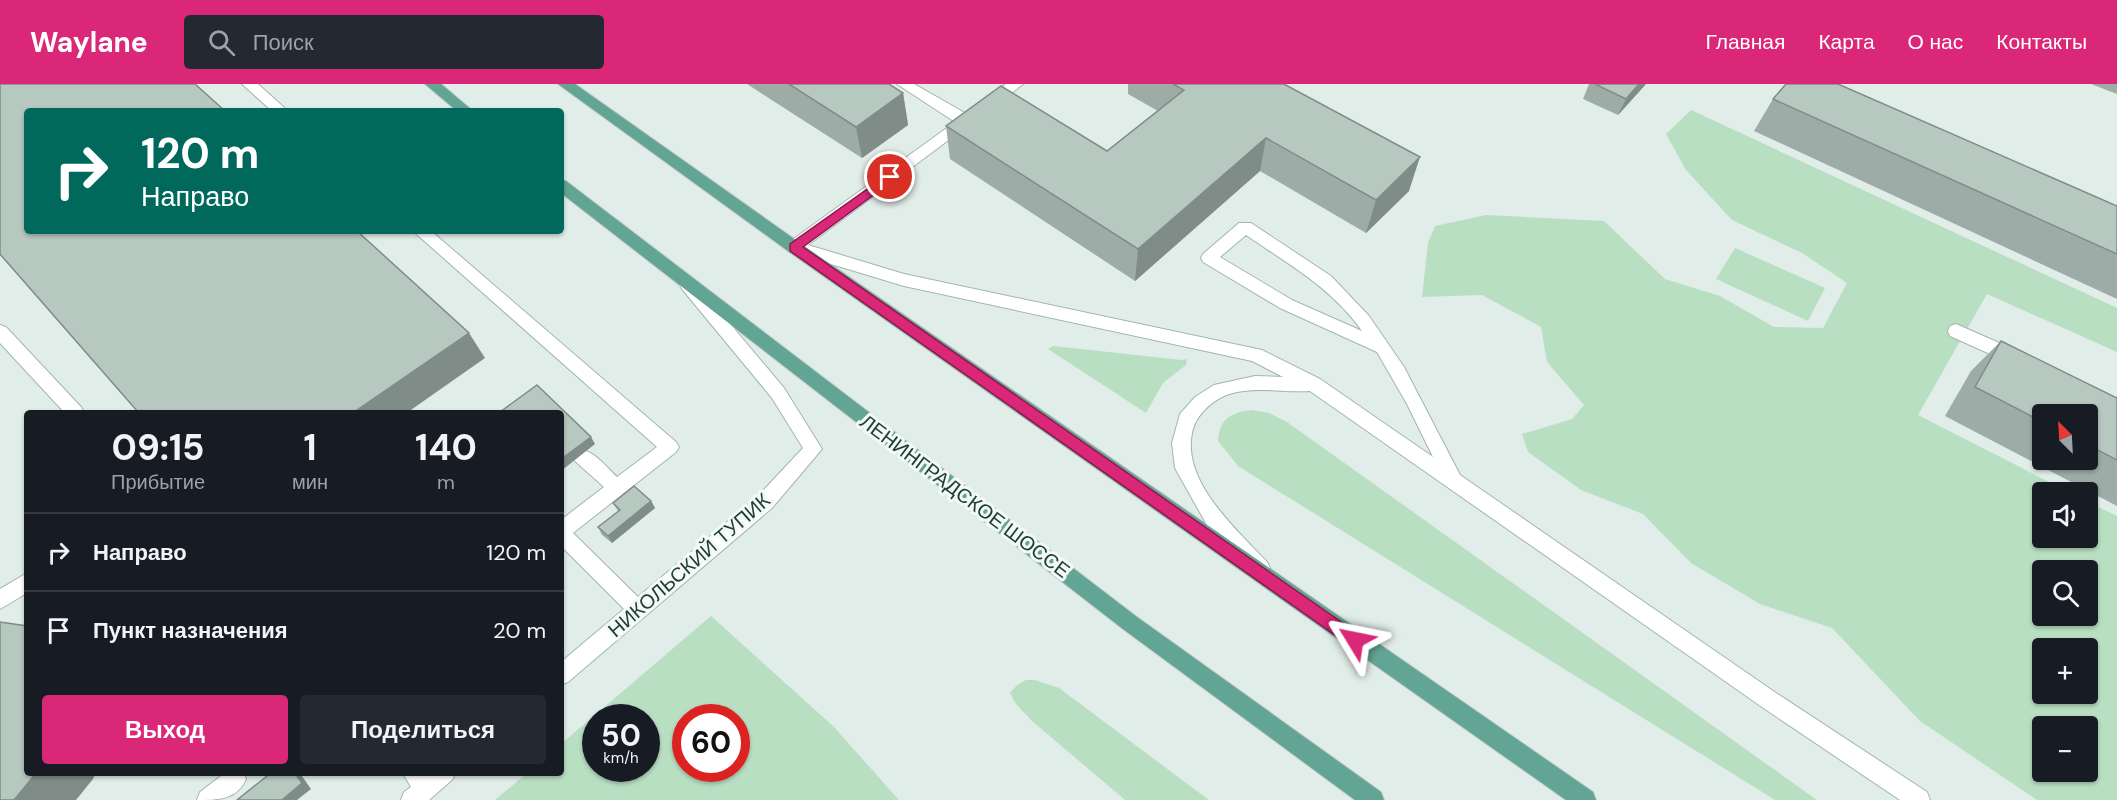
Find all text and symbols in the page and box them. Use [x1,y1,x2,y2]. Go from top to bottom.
search box [184,15,604,69]
text: Waylane [30,24,148,61]
icon: search [205,26,238,59]
text: Поиск [253,28,314,57]
text: Главная [1705,28,1785,56]
text: Карта [1818,28,1875,56]
text: О нас [1908,28,1963,56]
text: Контакты [1996,28,2087,56]
text: 120 m [141,126,259,181]
icon: right [42,132,120,210]
pin [864,151,915,202]
icon: arrive [873,160,906,193]
text: Направо [141,179,249,214]
north arrow [2032,404,2098,470]
map controls [2032,404,2098,782]
street label: ЛЕНИНГРАДСКОЕ ШОССЕ [855,408,1075,584]
text: 09:15 [112,424,204,471]
text: 1 [303,424,317,471]
text: 140 [415,424,477,471]
text: Прибытие [111,469,205,495]
text: мин [292,469,328,495]
text: m [437,469,455,495]
button: sound [2032,482,2098,548]
street label: НИКОЛЬСКИЙ ТУПИК [602,487,776,643]
icon: right [42,536,75,569]
text: Направо [93,538,187,567]
text: 120 m [486,538,546,567]
button: search [2032,560,2098,626]
position arrow [1323,608,1387,672]
icon: arrive [42,614,75,647]
text: Пункт назначения [93,616,288,645]
text: 20 m [493,616,546,645]
button: + [2032,638,2098,704]
button: Выход [42,695,288,764]
button: Поделиться [300,695,546,764]
speed limit sign: 60 [672,704,750,782]
text: 50 [601,716,641,755]
button: − [2032,716,2098,782]
text: km/h [603,748,639,768]

